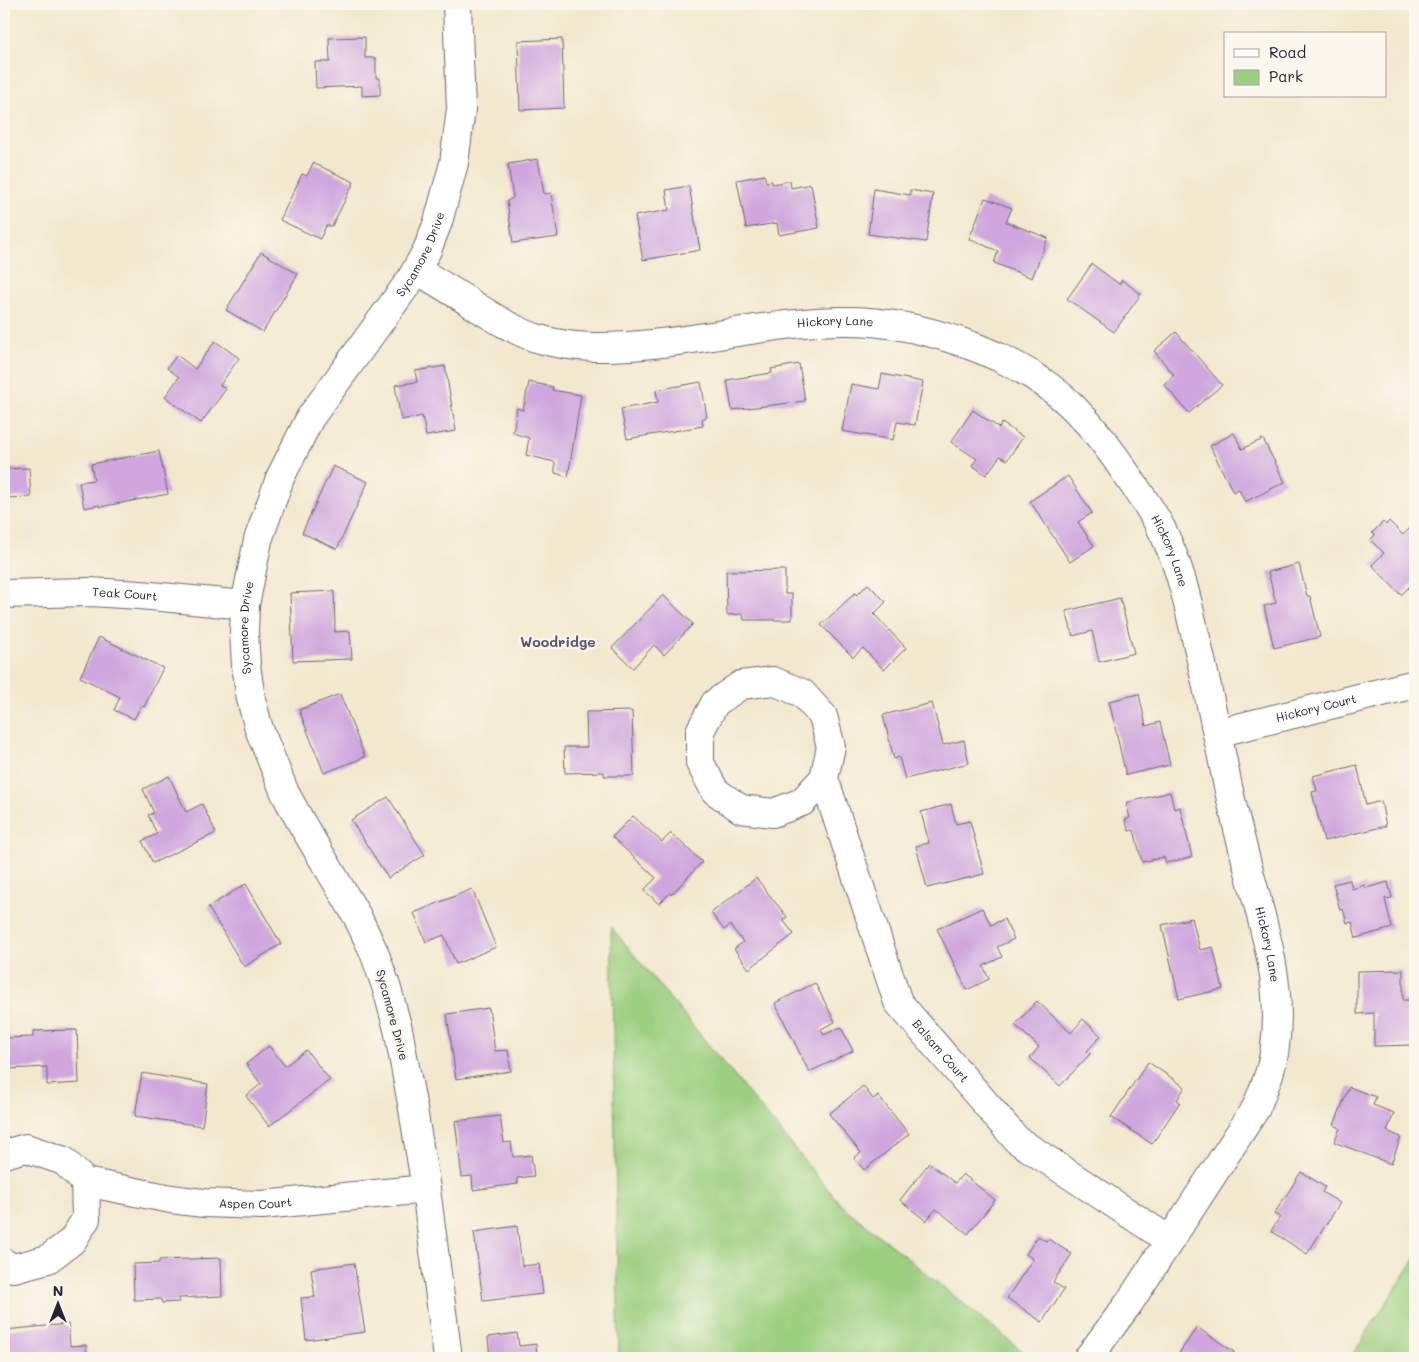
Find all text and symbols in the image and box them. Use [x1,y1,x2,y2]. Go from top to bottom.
legend [1224,32,1386,98]
text: Road [1269,42,1306,62]
text: Park [1269,66,1303,86]
street label: Sycamore Drive [392,210,447,299]
street label: Hickory Lane [796,312,874,331]
street label: Hickory Lane [1148,511,1192,588]
street label: Sycamore Drive [235,580,257,675]
street label: Teak Court [92,583,158,604]
district label: Woodridge [520,632,596,651]
street label: Hickory Court [1274,690,1358,725]
street label: Hickory Lane [1252,905,1284,983]
street label: Sycamore Drive [373,968,413,1062]
street label: Balsam Court [910,1016,973,1085]
street label: Aspen Court [219,1193,292,1212]
north arrow [32,1280,82,1330]
text: N [53,1281,63,1300]

